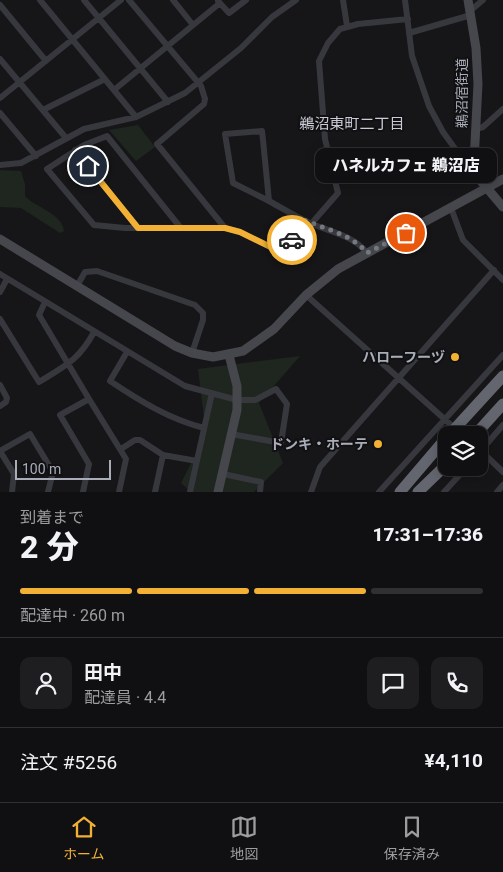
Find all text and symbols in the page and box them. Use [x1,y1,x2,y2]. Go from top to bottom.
street label: 鵜沼宿街道 [454,58,470,128]
district label: 鵜沼東町二丁目 [299,115,405,133]
pin [67,145,109,187]
callout: ハネルカフェ 鵜沼店 [315,148,497,183]
icon: home [74,152,102,180]
text: ハネルカフェ 鵜沼店 [332,156,480,175]
pin [385,212,427,254]
courier [267,215,317,265]
icon: bag [392,219,420,247]
icon: car [278,226,306,254]
place label: ハローフーヅ [362,349,445,365]
marker: ハローフーヅ [449,351,461,363]
map controls [438,426,488,476]
button: layers [438,426,488,476]
place label: ドンキ・ホーテ [270,436,368,452]
marker: ドンキ・ホーテ [372,438,384,450]
scale bar [15,457,111,480]
text: 100 m [22,461,61,477]
text: 到着まで [20,508,84,527]
text: 17:31–17:36 [372,523,483,546]
text: 2 分 [20,528,78,566]
text: 配達中 · 260 m [20,606,125,625]
button: person [20,657,72,709]
button: chat [367,657,419,709]
button: phone [431,657,483,709]
text: 田中 [84,661,122,684]
text: 配達員 · 4.4 [84,688,166,707]
text: ¥4,110 [425,749,483,772]
text: 注文 #5256 [20,751,117,774]
tab: ホーム [63,813,104,863]
tab: 地図 [230,813,258,863]
tab: 保存済み [384,813,440,863]

